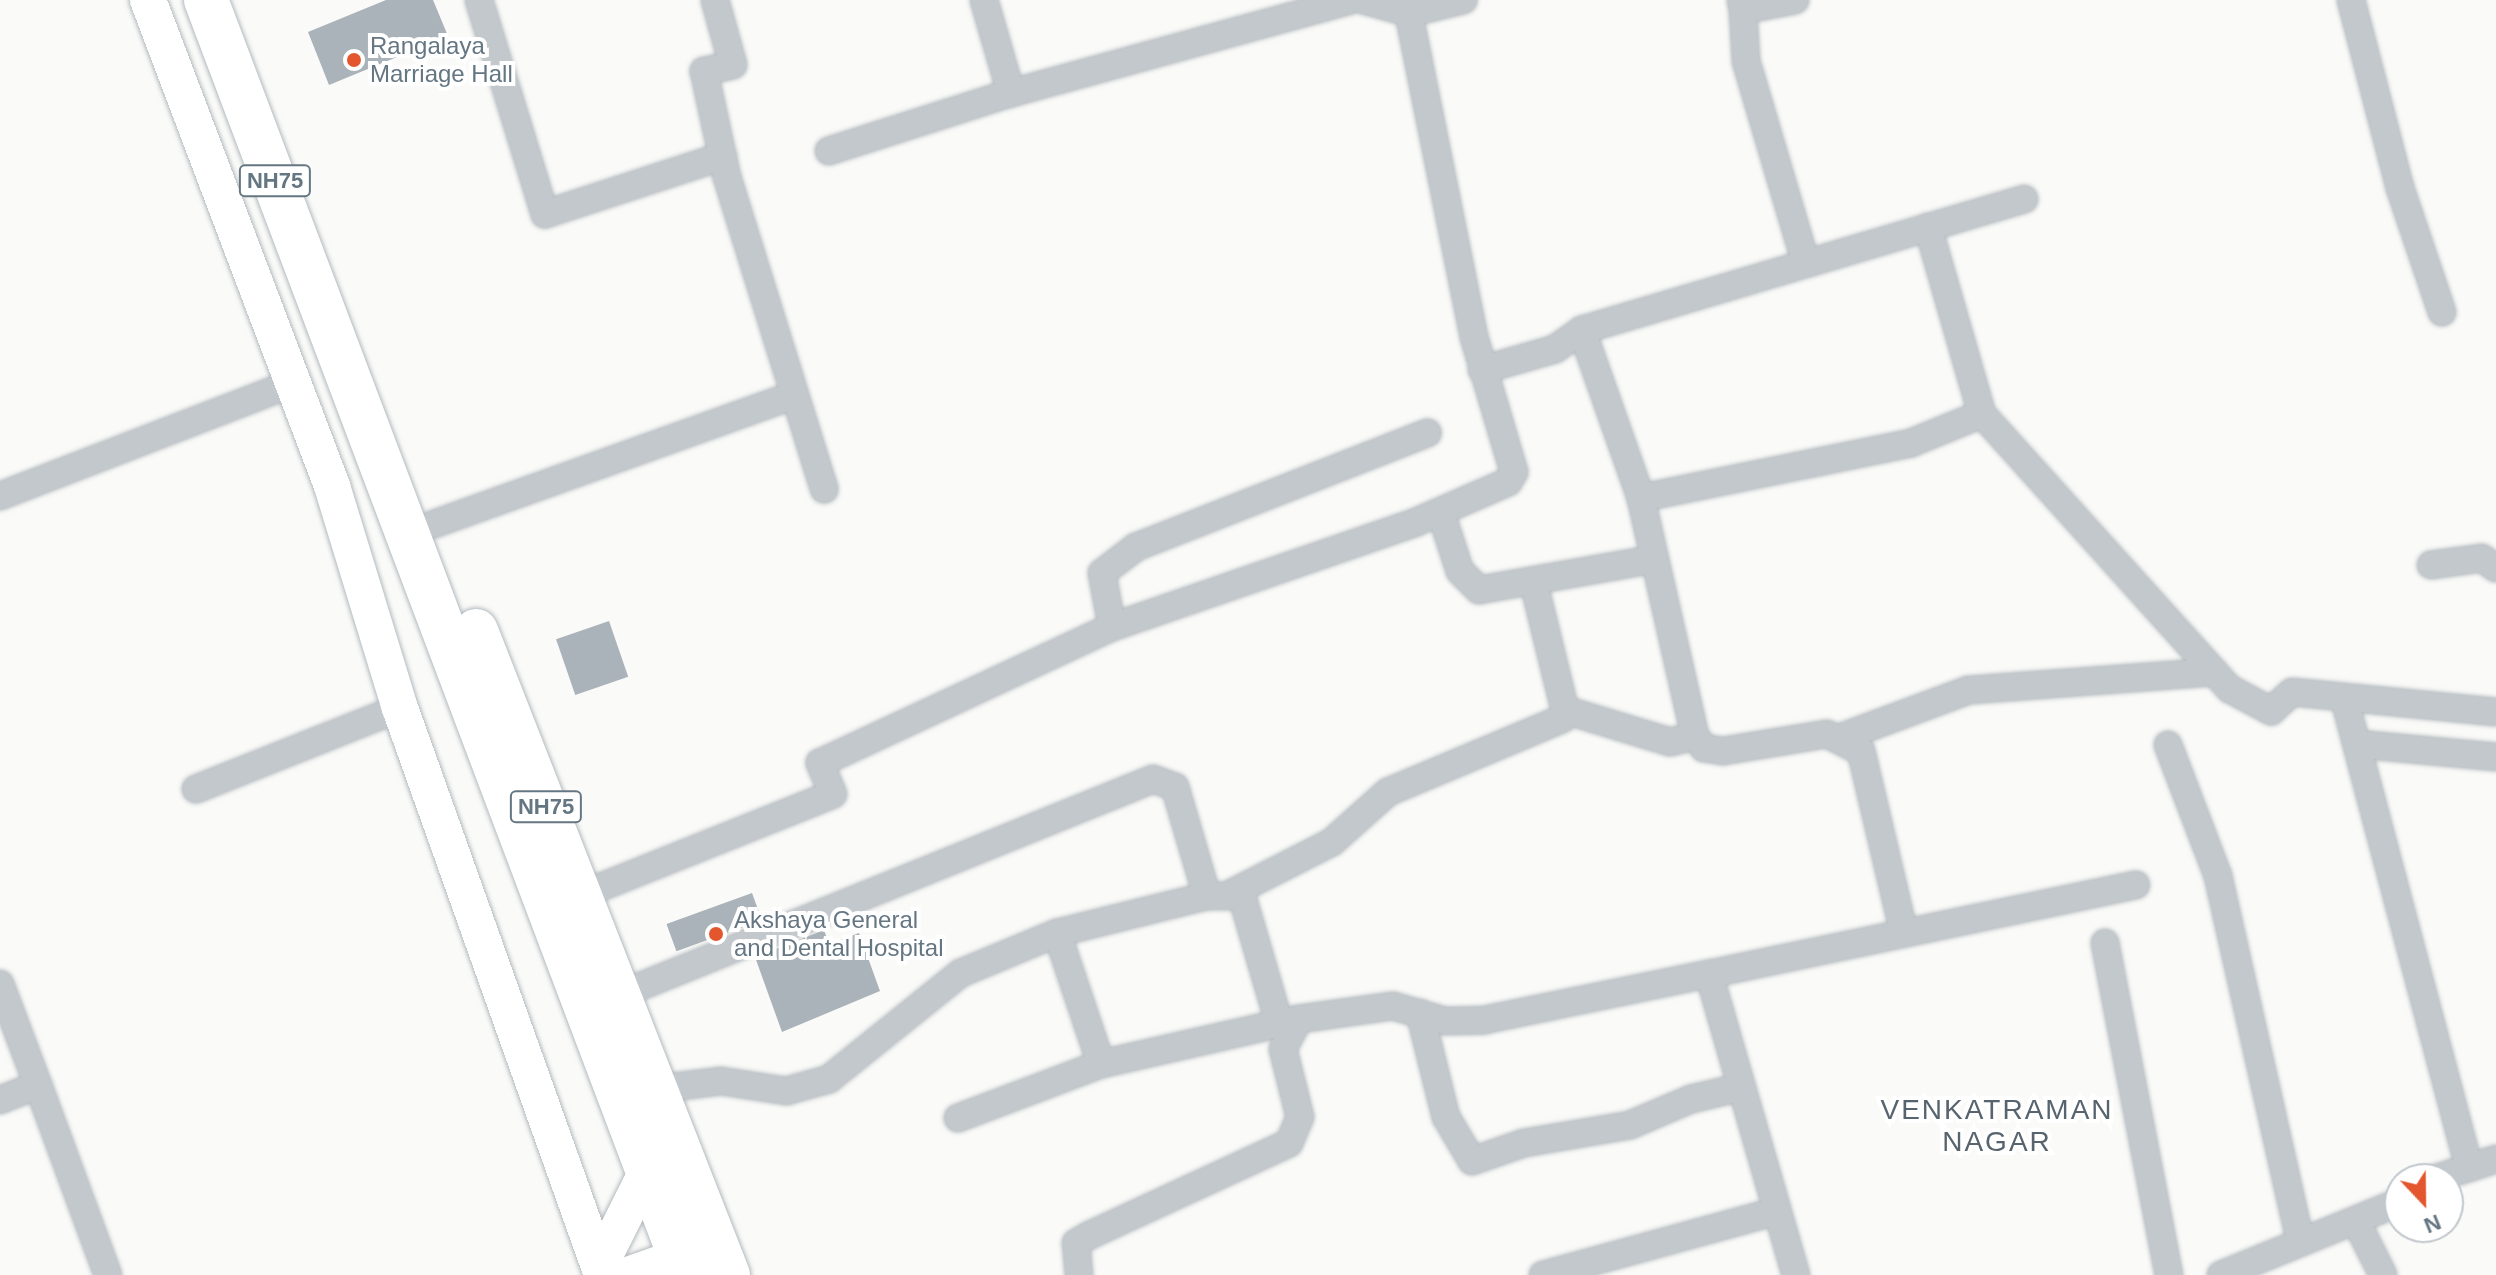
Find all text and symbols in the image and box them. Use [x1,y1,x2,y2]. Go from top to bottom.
place label: Rangalaya Marriage Hall [370,32,513,88]
marker: Rangalaya Marriage Hall [345,51,363,69]
road number: NH75 [237,163,313,199]
road number: NH75 [508,789,584,825]
place label: Akshaya General and Dental Hospital [734,906,943,962]
marker: Akshaya General and Dental Hospital [705,923,727,945]
district label: VENKATRAMAN NAGAR [1880,1093,2114,1159]
north arrow [2384,1163,2464,1243]
text: N [2420,1209,2444,1238]

